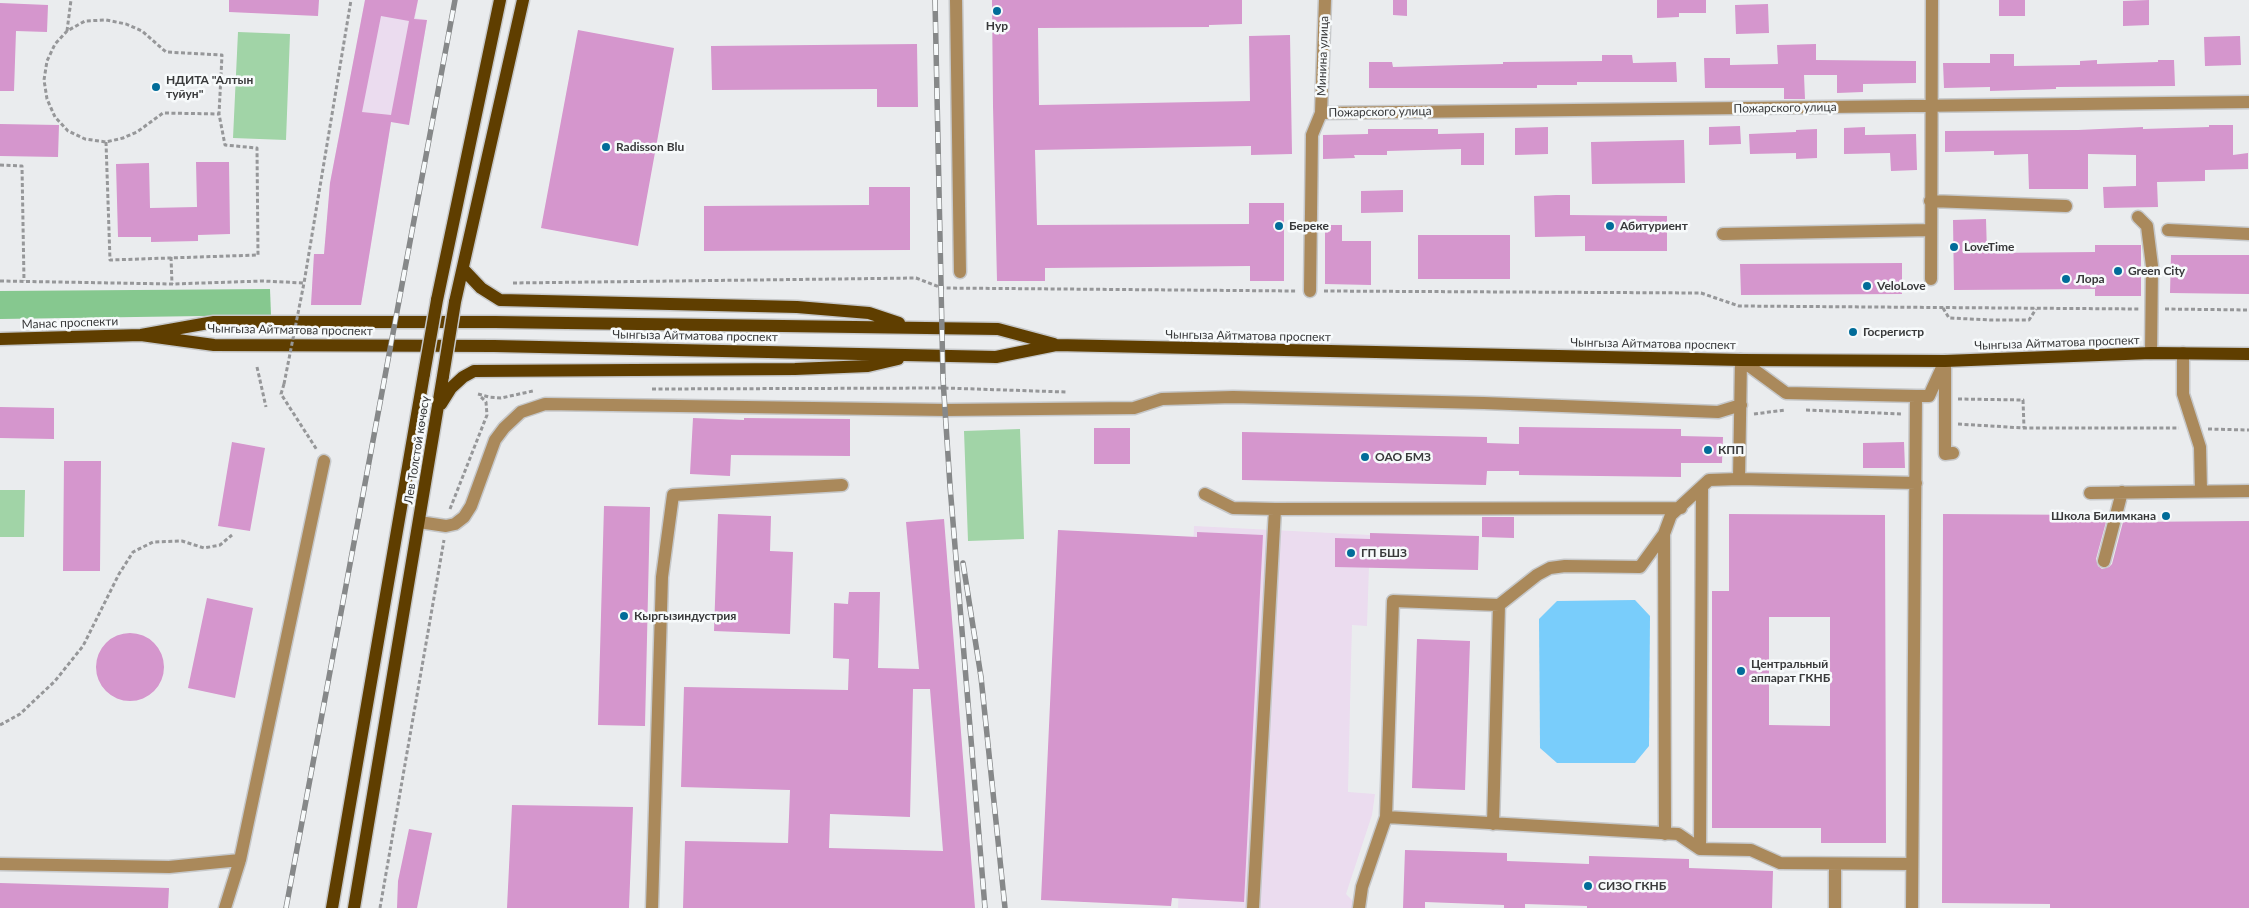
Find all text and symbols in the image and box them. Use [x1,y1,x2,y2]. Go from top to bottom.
marker: Нур [991,5,1003,17]
street label: Минина улица [1314,16,1332,96]
place label: Нур [986,19,1008,33]
place label: НДИТА "Алтын туйун" [166,73,253,101]
marker: НДИТА "Алтын туйун" [150,81,162,93]
street label: Пожарского улица [1733,100,1837,116]
street label: Пожарского улица [1328,104,1432,120]
place label: Radisson Blu [616,140,684,154]
marker: Radisson Blu [600,141,612,153]
place label: Береке [1289,219,1329,233]
place label: Абитуриент [1620,219,1688,233]
marker: Береке [1273,220,1285,232]
marker: Абитуриент [1604,220,1616,232]
place label: LoveTime [1964,240,2014,254]
marker: LoveTime [1948,241,1960,253]
place label: Green City [2128,264,2185,278]
marker: Green City [2112,265,2124,277]
place label: Лора [2076,272,2105,286]
marker: Лора [2060,273,2072,285]
place label: VeloLove [1877,279,1926,293]
marker: VeloLove [1861,280,1873,292]
street label: Манас проспекти [21,314,119,332]
street label: Чынгыза Айтматова проспект [207,321,373,339]
place label: Госрегистр [1863,325,1924,339]
marker: Госрегистр [1847,326,1859,338]
street label: Чынгыза Айтматова проспект [612,327,778,345]
street label: Чынгыза Айтматова проспект [1165,327,1331,345]
street label: Чынгыза Айтматова проспект [1974,333,2140,353]
street label: Чынгыза Айтматова проспект [1570,335,1736,353]
street label: Лев Толстой көчөсү [401,395,433,505]
place label: КПП [1718,443,1744,457]
marker: КПП [1702,444,1714,456]
place label: ОАО БМЗ [1375,450,1431,464]
marker: ОАО БМЗ [1359,451,1371,463]
place label: Школа Билимкана [2051,509,2156,523]
marker: Школа Билимкана [2160,510,2172,522]
place label: ГП БШЗ [1361,546,1407,560]
marker: ГП БШЗ [1345,547,1357,559]
place label: Кыргызиндустрия [634,609,736,623]
marker: Кыргызиндустрия [618,610,630,622]
place label: Центральный аппарат ГКНБ [1751,657,1830,685]
marker: Центральный аппарат ГКНБ [1735,665,1747,677]
place label: СИЗО ГКНБ [1598,879,1666,893]
marker: СИЗО ГКНБ [1582,880,1594,892]

